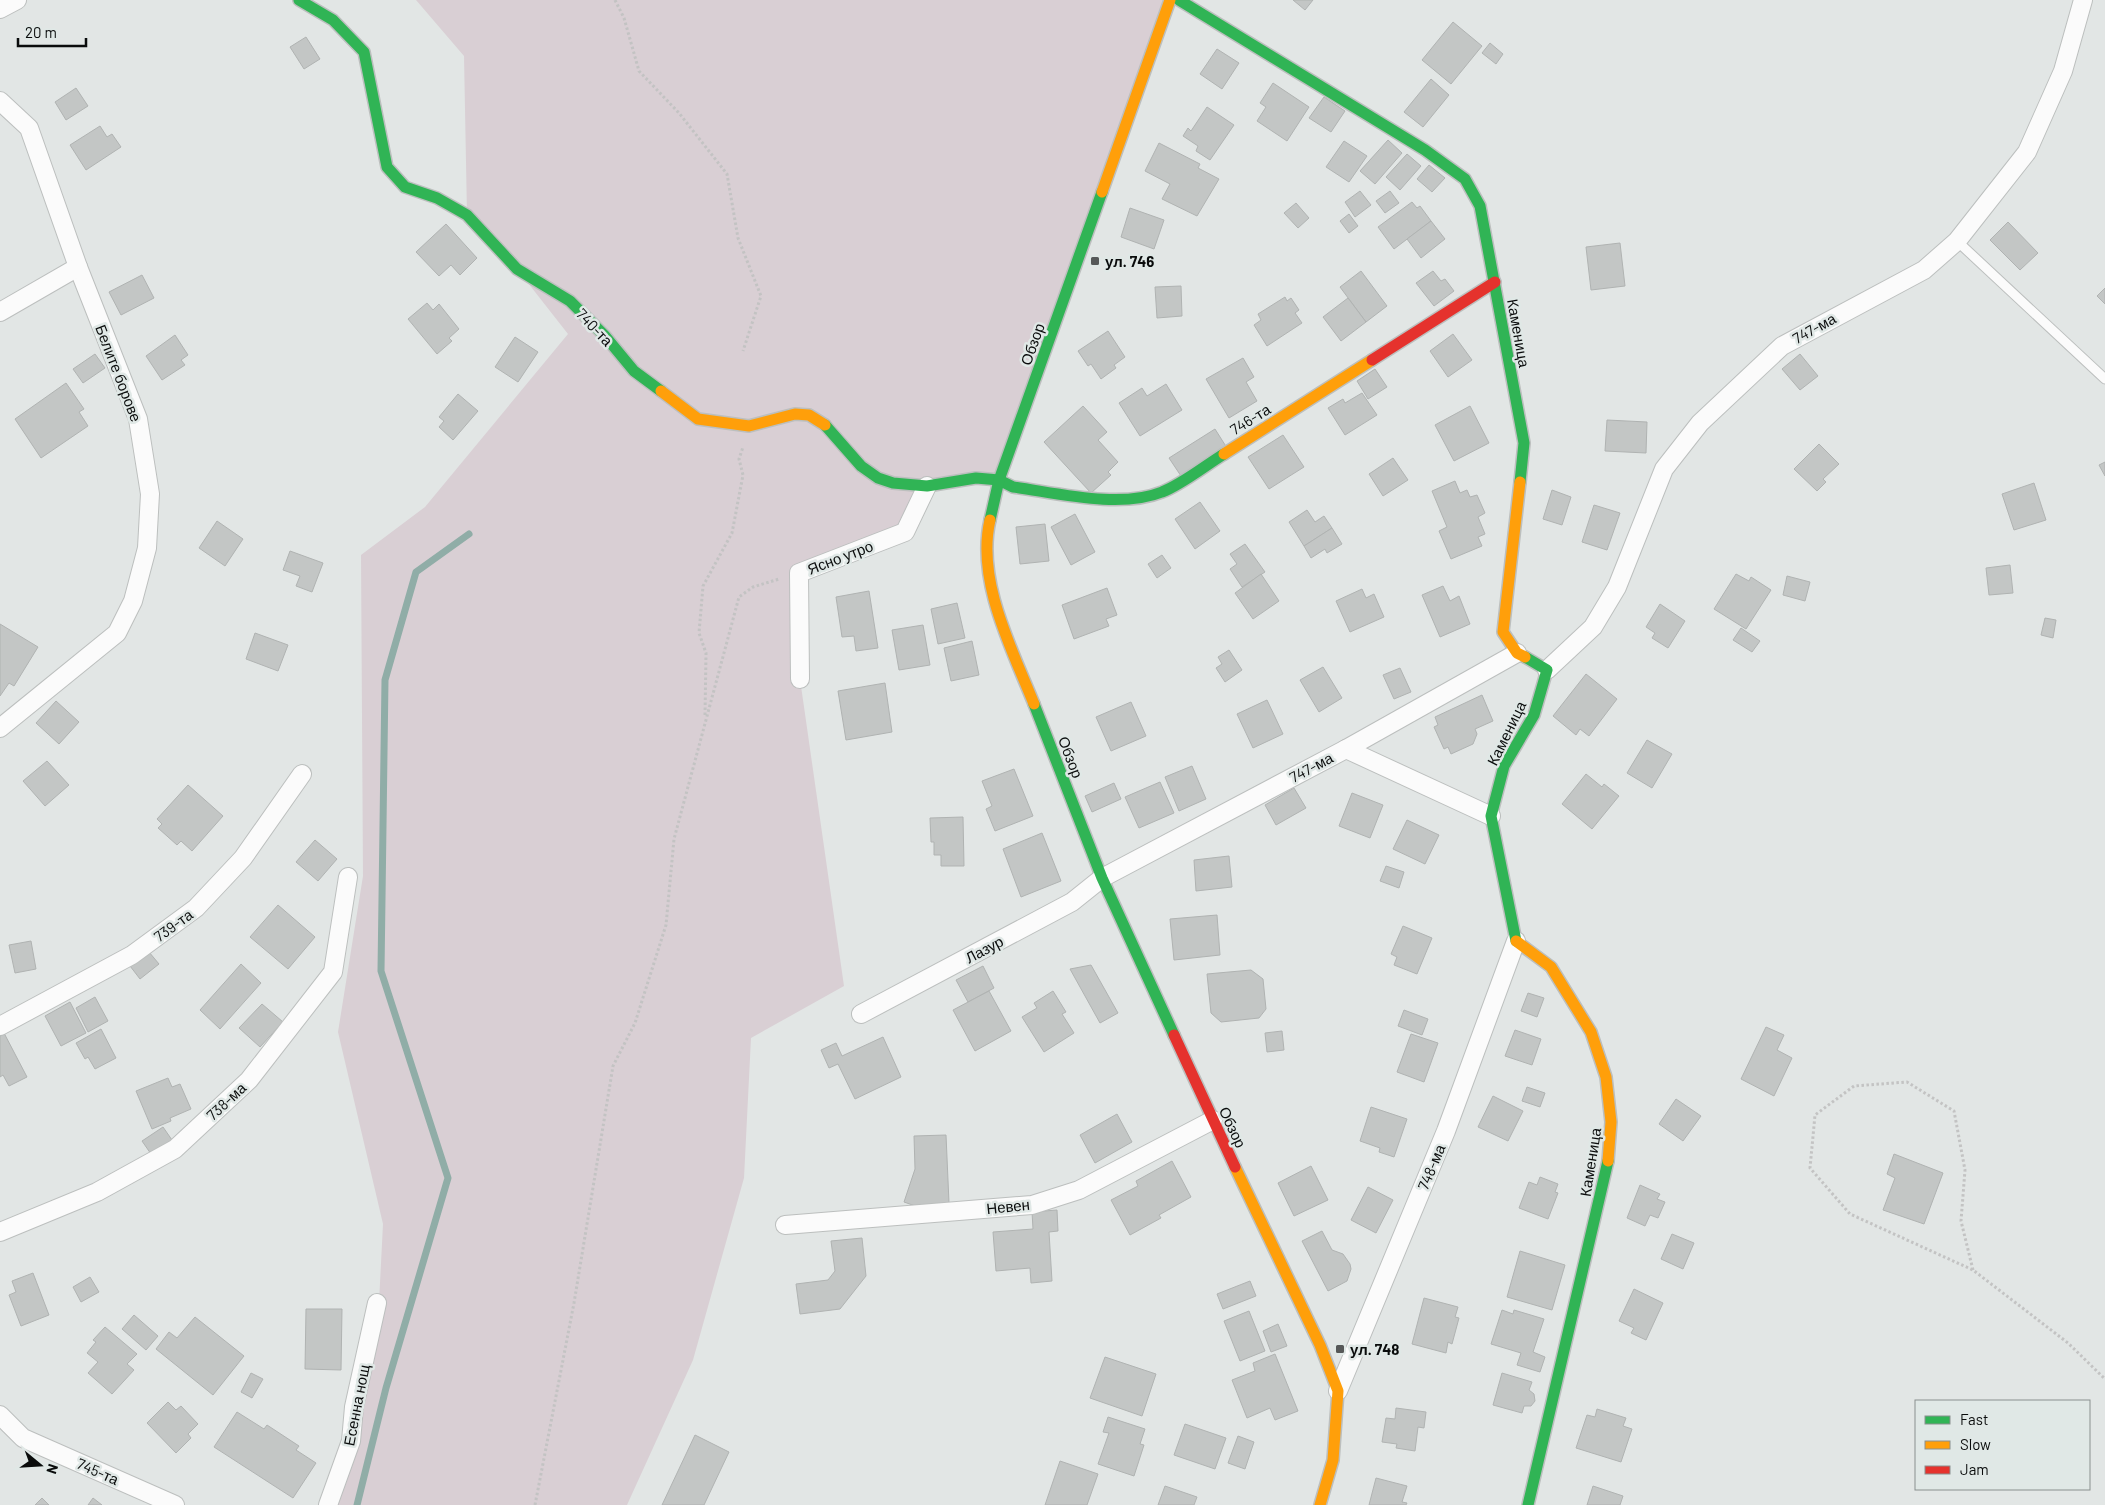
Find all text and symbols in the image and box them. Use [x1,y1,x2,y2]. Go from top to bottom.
scale bar [18,15,85,47]
text: 20 m [25,23,57,41]
place label: ул. 746 [1105,252,1154,270]
marker: ул. 746 [1089,255,1101,267]
street label: Каменица [1504,297,1534,369]
street label: 740-та [573,304,617,350]
street label: 747-ма [1789,309,1839,347]
street label: Обзор [1016,321,1048,367]
street label: Белите борове [92,322,146,424]
street label: 746-та [1227,399,1274,438]
street label: Ясно утро [805,536,875,578]
street label: Каменица [1483,697,1530,768]
street label: Обзор [1055,734,1087,780]
street label: 747-ма [1286,748,1336,786]
street label: 739-та [150,905,196,945]
street label: Лазур [962,932,1006,966]
street label: 738-ма [203,1078,250,1124]
street label: Обзор [1216,1104,1250,1150]
street label: Каменица [1576,1126,1604,1198]
street label: 748-ма [1413,1141,1449,1192]
street label: Невен [985,1195,1031,1217]
place label: ул. 748 [1350,1340,1399,1358]
marker: ул. 748 [1334,1343,1346,1355]
street label: Есенна нощ [339,1363,373,1447]
legend [1915,1400,2090,1490]
text: Fast [1960,1410,1988,1428]
text: Slow [1960,1435,1991,1453]
north arrow [15,1440,65,1490]
street label: 745-та [74,1454,122,1488]
text: Jam [1960,1460,1989,1478]
text: N [43,1462,62,1476]

